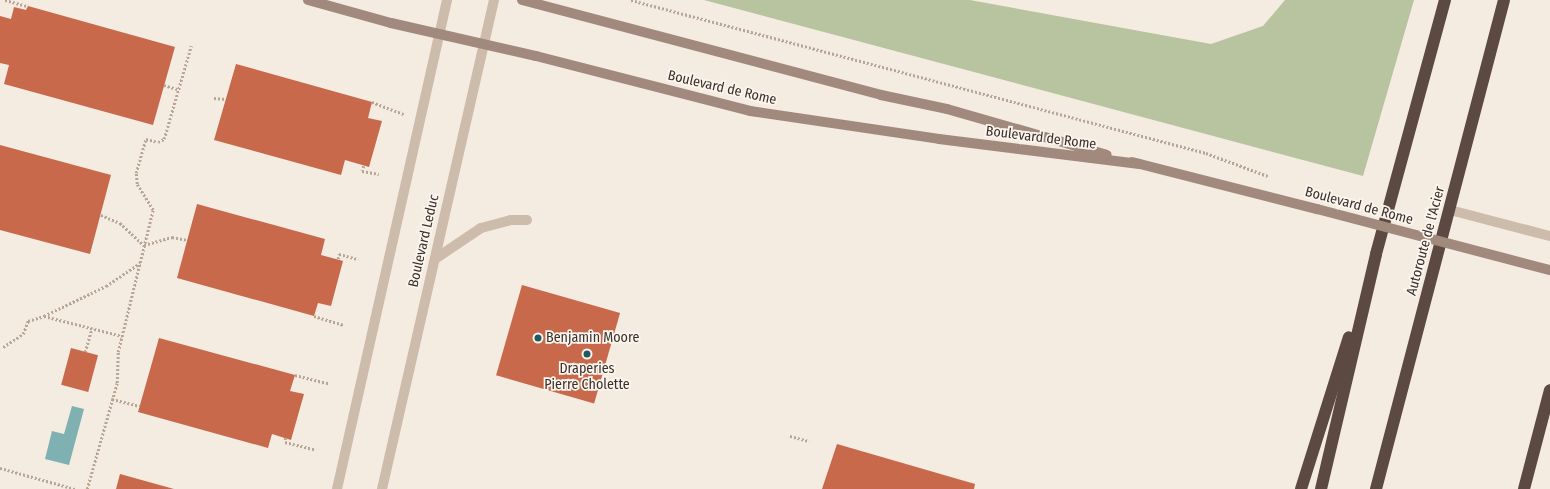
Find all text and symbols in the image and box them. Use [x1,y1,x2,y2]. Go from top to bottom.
street label: Boulevard de Rome [666,67,778,109]
street label: Boulevard de Rome [985,123,1097,153]
street label: Boulevard de Rome [1303,183,1415,229]
street label: Autoroute de l'Acier [1403,185,1449,297]
street label: Boulevard Leduc [405,193,443,289]
place label: Benjamin Moore [546,330,639,346]
marker: Benjamin Moore [533,333,543,343]
marker: Draperies Pierre Cholette [582,349,592,359]
place label: Draperies Pierre Cholette [544,361,630,394]

